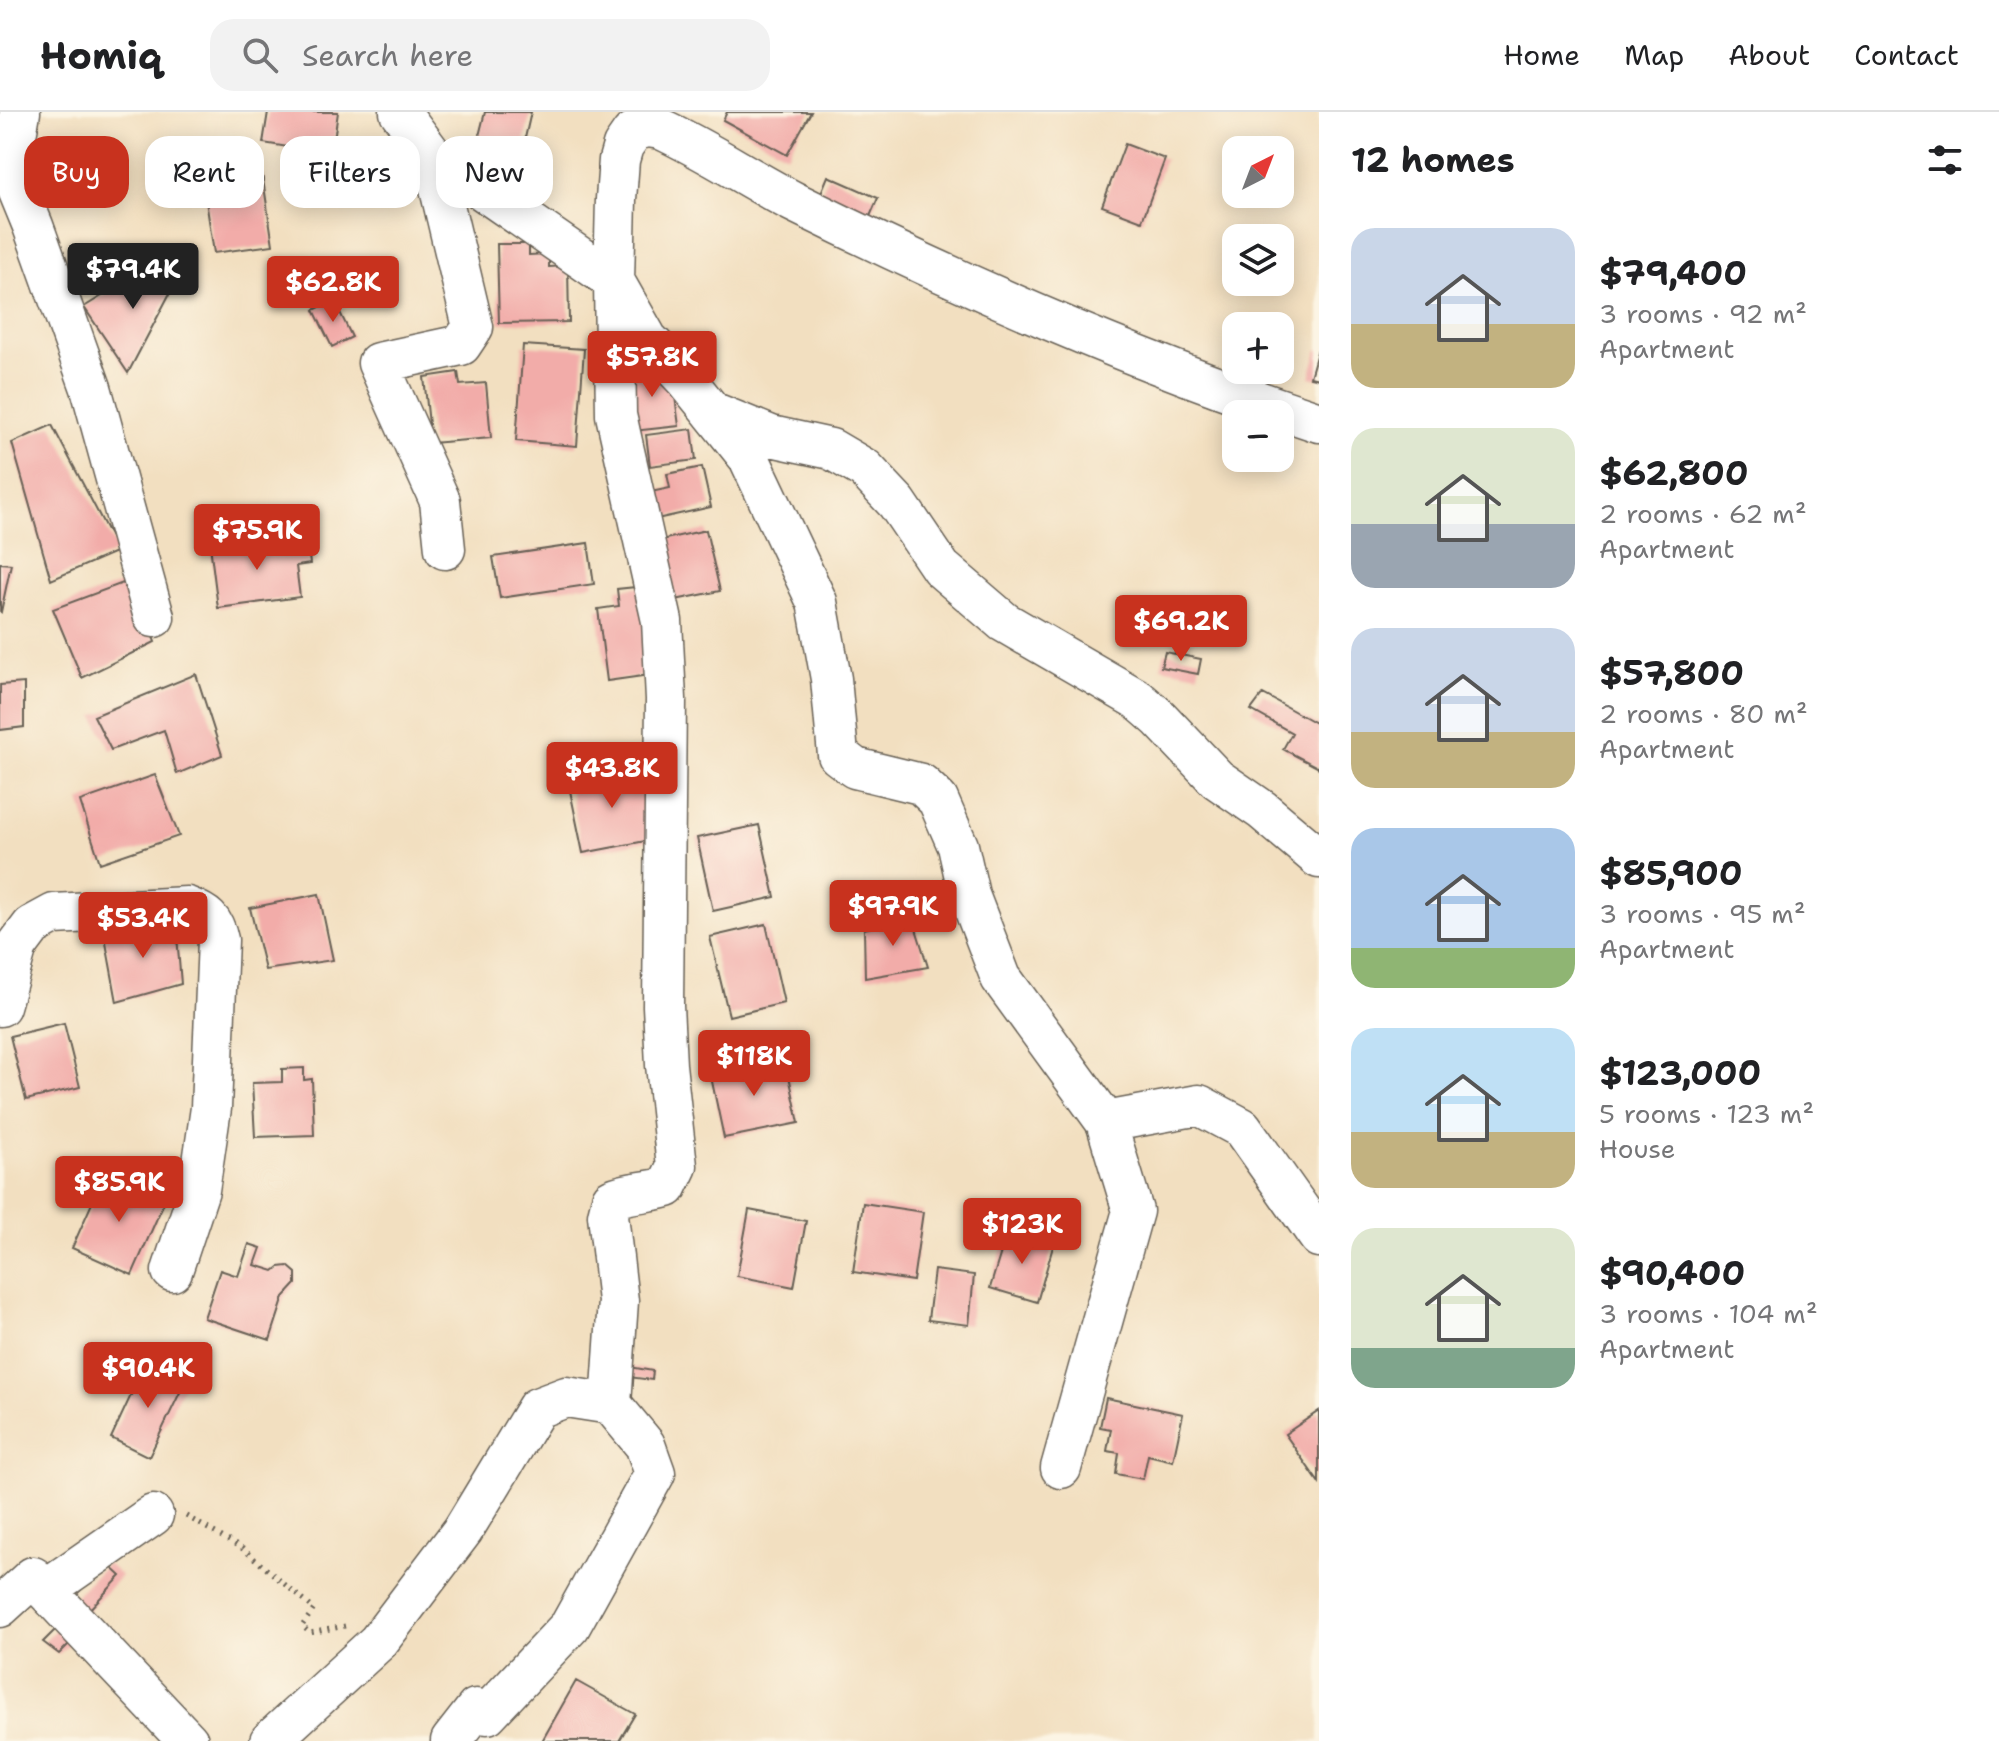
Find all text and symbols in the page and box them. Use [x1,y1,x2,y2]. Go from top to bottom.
search box [210,19,770,91]
text: Homiq [40,30,162,81]
icon: search [238,33,282,77]
text: Search here [302,35,473,76]
text: Home [1503,36,1580,74]
text: Map [1624,36,1684,74]
text: About [1728,36,1810,74]
text: Contact [1854,36,1959,74]
chip: Buy [24,136,129,208]
chip: Rent [145,136,264,208]
chip: Filters [280,136,420,208]
chip: New [436,136,553,208]
north arrow [1222,136,1294,208]
map controls [1222,136,1294,472]
text: 12 homes [1351,137,1515,183]
icon: filters [1923,138,1967,182]
button: layers [1222,224,1294,296]
pin: $79.4K [68,243,198,311]
text: $79,400 [1599,250,1747,296]
text: $79.4K [86,251,181,286]
pin: $62.8K [268,256,398,324]
icon: home [1415,260,1511,356]
text: $62.8K [285,264,381,299]
text: 3 rooms · 92 m² [1599,296,1807,331]
button: + [1222,312,1294,384]
pin: $57.8K [587,331,717,399]
text: Apartment [1599,331,1735,366]
text: $57.8K [606,339,698,374]
button: − [1222,400,1294,472]
text: $62,800 [1599,450,1749,496]
icon: home [1415,460,1511,556]
text: 2 rooms · 62 m² [1599,496,1807,531]
pin: $75.9K [192,504,322,572]
text: $75.9K [212,512,302,547]
text: Apartment [1599,531,1735,566]
pin: $69.2K [1116,595,1246,663]
text: $69.2K [1133,603,1229,638]
text: $57,800 [1599,650,1744,696]
icon: home [1415,660,1511,756]
text: 2 rooms · 80 m² [1599,696,1808,731]
text: Apartment [1599,731,1735,766]
pin: $43.8K [547,742,677,810]
text: $43.8K [565,750,659,785]
text: $85,900 [1599,850,1743,896]
icon: home [1415,860,1511,956]
pin: $97.9K [828,880,958,948]
text: $97.9K [848,888,938,923]
pin: $53.4K [78,892,208,960]
text: 3 rooms · 95 m² [1599,896,1806,931]
text: $53.4K [96,900,190,935]
text: Apartment [1599,931,1735,966]
pin: $118K [698,1030,810,1098]
text: $118K [716,1038,792,1073]
text: $123,000 [1599,1050,1761,1096]
icon: home [1415,1060,1511,1156]
text: 5 rooms · 123 m² [1599,1096,1814,1131]
text: House [1599,1131,1675,1166]
pin: $85.9K [54,1156,184,1224]
text: $85.9K [73,1164,165,1199]
pin: $123K [966,1198,1078,1266]
text: $123K [981,1206,1063,1241]
text: $90,400 [1599,1250,1745,1296]
icon: home [1415,1260,1511,1356]
text: 3 rooms · 104 m² [1599,1296,1818,1331]
text: Apartment [1599,1331,1735,1366]
pin: $90.4K [83,1342,213,1410]
text: $90.4K [101,1350,195,1385]

